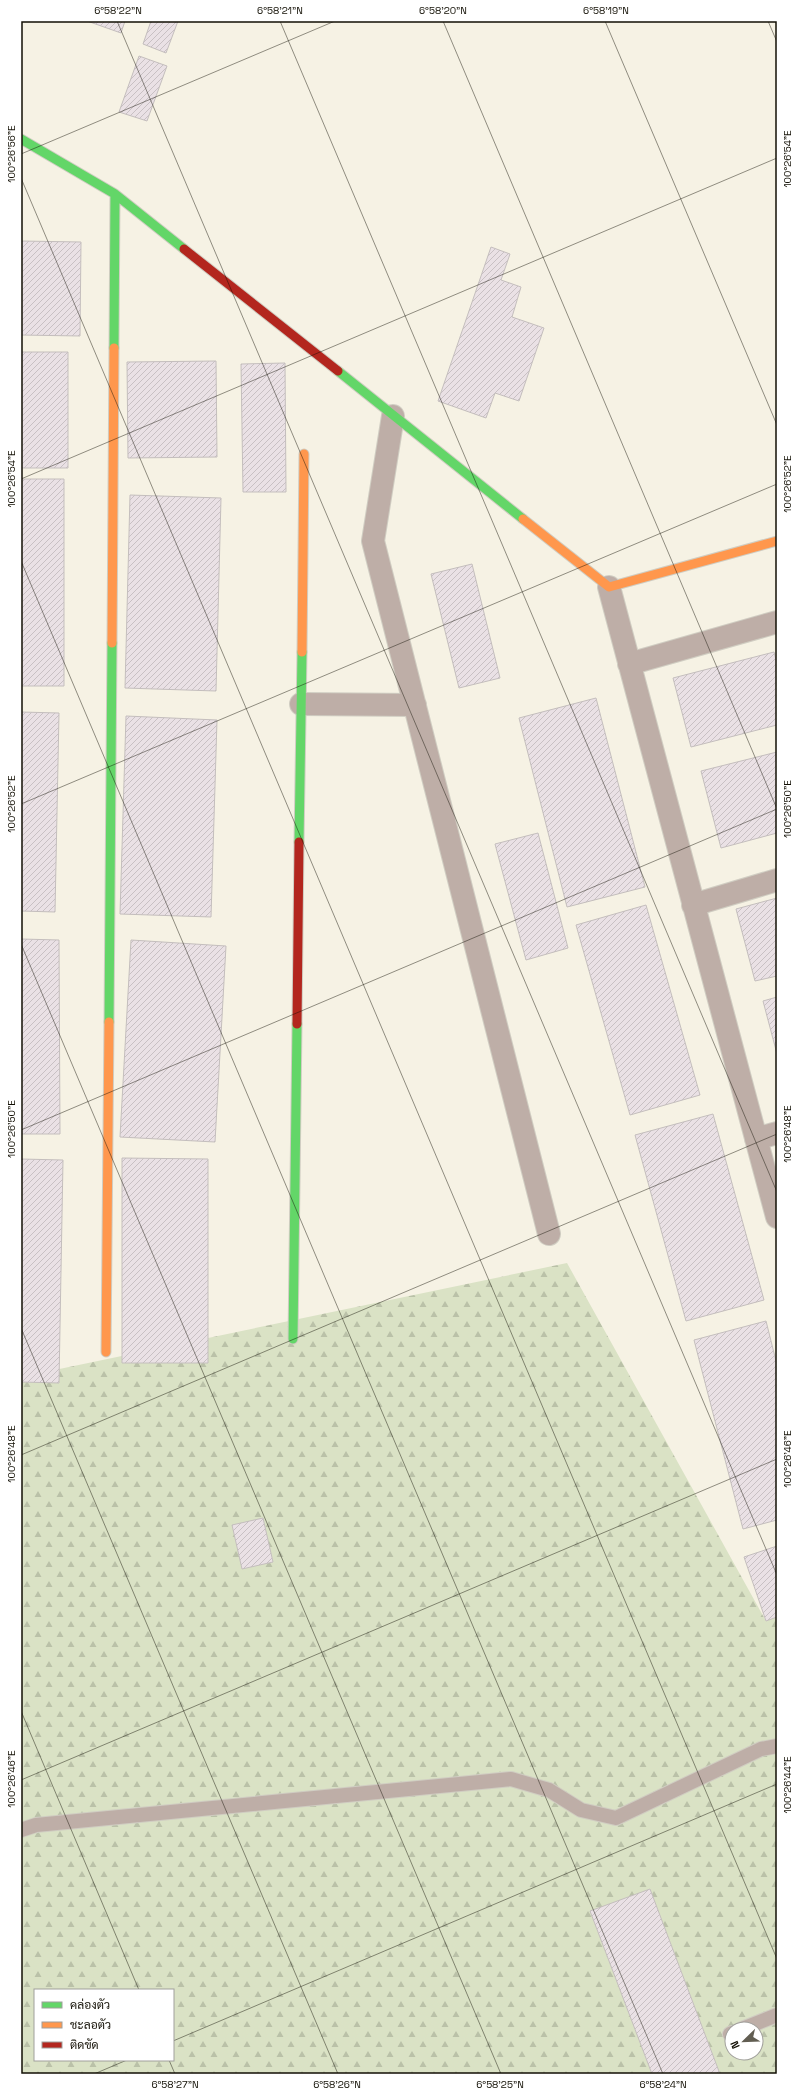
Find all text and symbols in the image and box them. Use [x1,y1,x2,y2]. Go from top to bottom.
text: 6°58'22"N [94,4,142,17]
text: 6°58'21"N [257,4,303,17]
text: 6°58'20"N [419,4,467,17]
text: 6°58'19"N [583,4,629,17]
text: 100°26'56"E [5,125,18,183]
text: 100°26'54"E [781,130,794,188]
text: 100°26'54"E [5,450,18,508]
text: 100°26'52"E [781,455,794,513]
text: 100°26'52"E [5,775,18,833]
text: 100°26'50"E [781,780,794,838]
text: 100°26'50"E [5,1100,18,1158]
text: 100°26'48"E [781,1105,794,1163]
text: 100°26'48"E [5,1425,18,1483]
text: 100°26'46"E [781,1430,794,1488]
text: 100°26'46"E [5,1750,18,1808]
text: 100°26'44"E [781,1756,794,1814]
legend [34,1989,174,2061]
text: คล่องตัว [70,1997,110,2013]
text: ชะลอตัว [70,2017,111,2033]
north arrow [724,2021,764,2061]
text: ติดขัด [70,2037,99,2053]
text: N [727,2039,743,2051]
text: 6°58'27"N [151,2078,199,2091]
text: 6°58'26"N [313,2078,361,2091]
text: 6°58'25"N [476,2078,524,2091]
text: 6°58'24"N [639,2078,687,2091]

